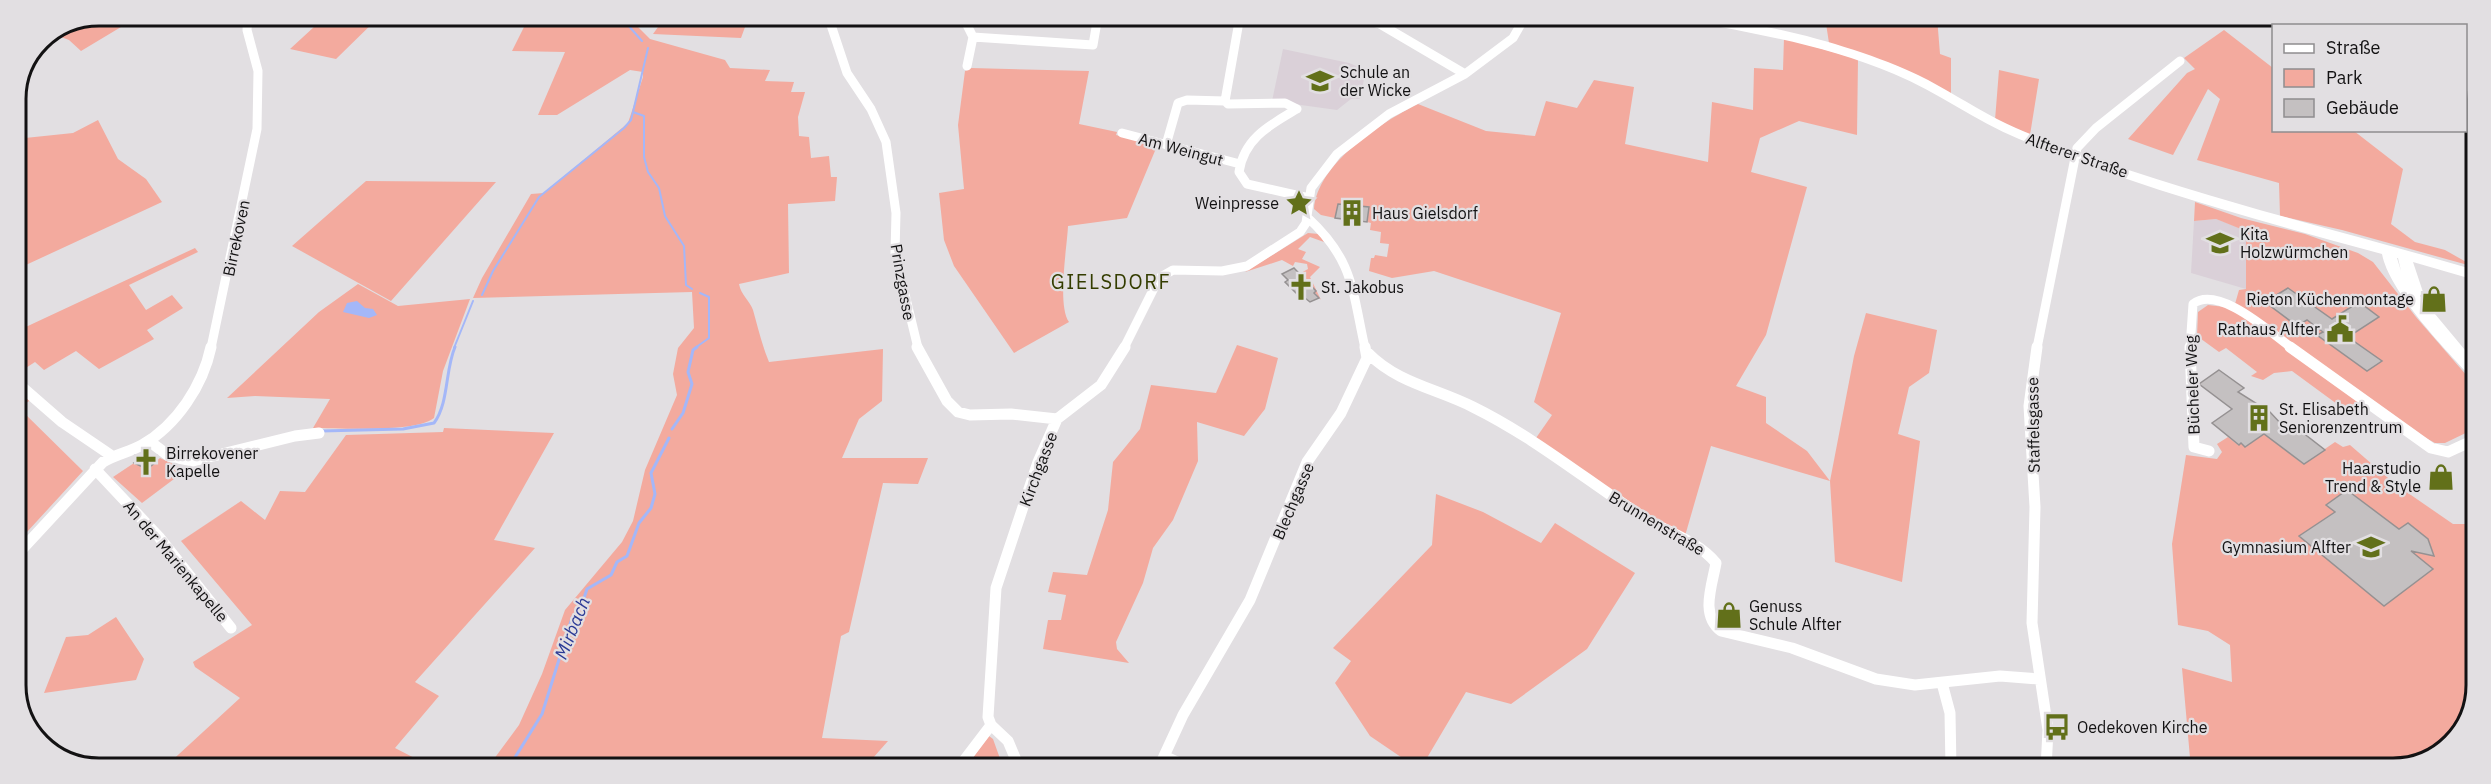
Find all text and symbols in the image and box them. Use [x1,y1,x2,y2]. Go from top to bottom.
legend [2272,24,2467,132]
text: Straße [2326,36,2380,59]
place label: Schule an der Wicke [1340,62,1411,100]
school or university icon: Schule an der Wicke [1305,66,1335,96]
text: Park [2326,66,2363,89]
text: Gebäude [2326,96,2399,119]
street label: Am Weingut [1136,128,1226,170]
street label: Alfterer Straße [2023,128,2131,182]
place icon: Weinpresse [1284,188,1314,218]
place label: Weinpresse [1195,193,1279,213]
street label: Birrekoven [218,198,254,278]
building icon: Haus Gielsdorf [1337,198,1367,228]
place label: Haus Gielsdorf [1372,203,1478,223]
place label: Kita Holzwürmchen [2240,224,2348,262]
school or university icon: Kita Holzwürmchen [2205,228,2235,258]
street label: Prinzgasse [886,242,920,322]
district label: GIELSDORF [1051,268,1171,295]
church icon: St. Jakobus [1286,272,1316,302]
place label: St. Jakobus [1321,277,1404,297]
shop icon: Rieton Küchenmontage [2419,284,2449,314]
place label: Rieton Küchenmontage [2246,289,2414,309]
public building icon: Rathaus Alfter [2325,314,2355,344]
place label: Rathaus Alfter [2217,319,2320,339]
street label: Bücheler Weg [2180,334,2204,435]
street label: Staffelsgasse [2022,377,2044,473]
place label: St. Elisabeth Seniorenzentrum [2279,399,2402,437]
building icon: St. Elisabeth Seniorenzentrum [2244,403,2274,433]
street label: Kirchgasse [1015,429,1061,509]
place label: Birrekovener Kapelle [166,443,258,481]
church icon: Birrekovener Kapelle [131,447,161,477]
place label: Haarstudio Trend & Style [2325,458,2421,496]
street label: Blechgasse [1268,459,1318,543]
shop icon: Haarstudio Trend & Style [2426,462,2456,492]
street label: Brunnenstraße [1606,487,1709,560]
street label: An der Marienkapelle [119,496,233,626]
school or university icon: Gymnasium Alfter [2356,532,2386,562]
place label: Gymnasium Alfter [2222,537,2351,557]
water label: Mirbach [549,593,595,663]
place label: Genuss Schule Alfter [1749,596,1842,634]
shop icon: Genuss Schule Alfter [1714,600,1744,630]
bus stop icon: Oedekoven Kirche [2042,712,2072,742]
place label: Oedekoven Kirche [2077,717,2208,737]

